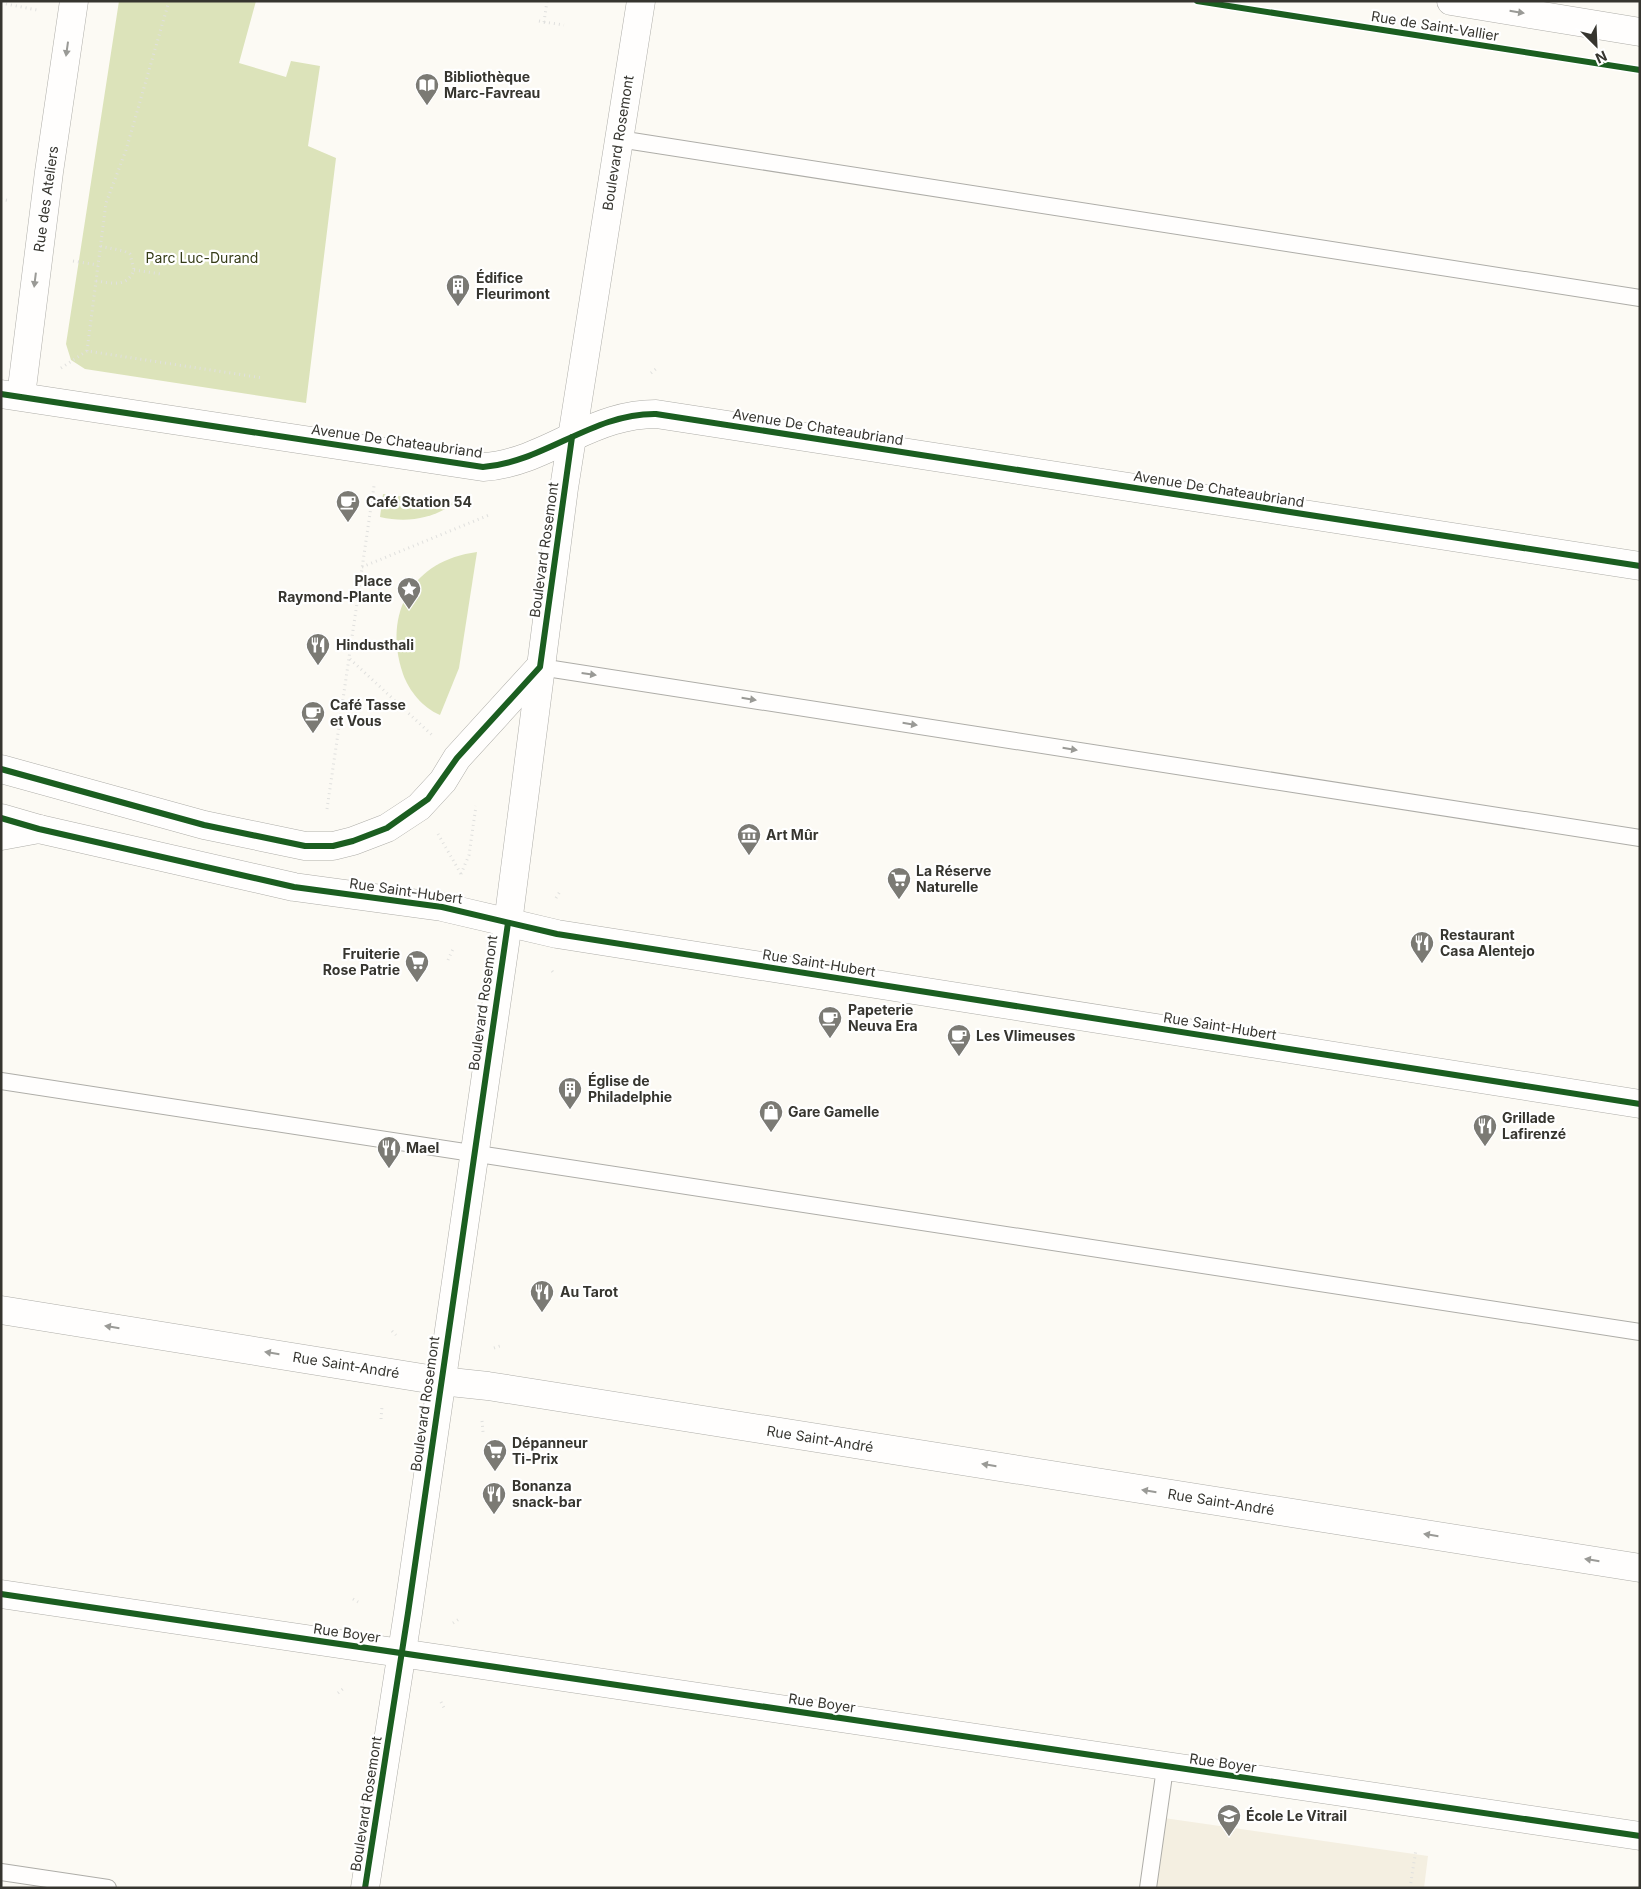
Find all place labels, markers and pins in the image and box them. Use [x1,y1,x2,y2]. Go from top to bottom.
place label: Bibliothèque Marc-Favreau [444,68,540,101]
library icon: Bibliothèque Marc-Favreau [414,72,440,106]
place label: Édifice Fleurimont [476,268,550,302]
building icon: Édifice Fleurimont [445,273,471,307]
cafe icon: Café Station 54 [335,489,361,523]
place label: Café Station 54 [366,493,472,510]
place label: Place Raymond-Plante [278,572,392,605]
place icon: Place Raymond-Plante [396,576,422,610]
restaurant icon: Hindusthali [305,632,331,666]
place label: Hindusthali [336,636,414,653]
place label: Café Tasse et Vous [330,696,406,729]
cafe icon: Café Tasse et Vous [300,700,326,734]
museum icon: Art Mûr [736,822,762,856]
place label: Art Mûr [766,826,819,843]
place label: La Réserve Naturelle [916,862,991,895]
supermarket icon: La Réserve Naturelle [886,866,912,900]
place label: Restaurant Casa Alentejo [1440,926,1535,959]
restaurant icon: Restaurant Casa Alentejo [1409,930,1435,964]
place label: Fruiterie Rose Patrie [323,945,400,978]
supermarket icon: Fruiterie Rose Patrie [404,949,430,983]
place label: Papeterie Neuva Era [848,1001,918,1034]
cafe icon: Papeterie Neuva Era [817,1005,843,1039]
cafe icon: Les Vlimeuses [946,1023,972,1057]
place label: Les Vlimeuses [976,1027,1075,1044]
place label: Église de Philadelphie [588,1071,672,1105]
building icon: Église de Philadelphie [557,1076,583,1110]
shop icon: Gare Gamelle [758,1099,784,1133]
place label: Gare Gamelle [788,1103,879,1120]
place label: Grillade Lafirenzé [1502,1109,1566,1142]
restaurant icon: Grillade Lafirenzé [1472,1113,1498,1147]
restaurant icon: Mael [376,1135,402,1169]
place label: Mael [406,1139,439,1156]
restaurant icon: Au Tarot [529,1279,555,1313]
place label: Au Tarot [560,1283,618,1300]
place label: Dépanneur Ti-Prix [512,1434,588,1467]
supermarket icon: Dépanneur Ti-Prix [482,1438,508,1472]
place label: Bonanza snack-bar [512,1477,582,1510]
restaurant icon: Bonanza snack-bar [481,1481,507,1515]
school or university icon: École Le Vitrail [1216,1803,1242,1837]
place label: École Le Vitrail [1246,1806,1347,1824]

